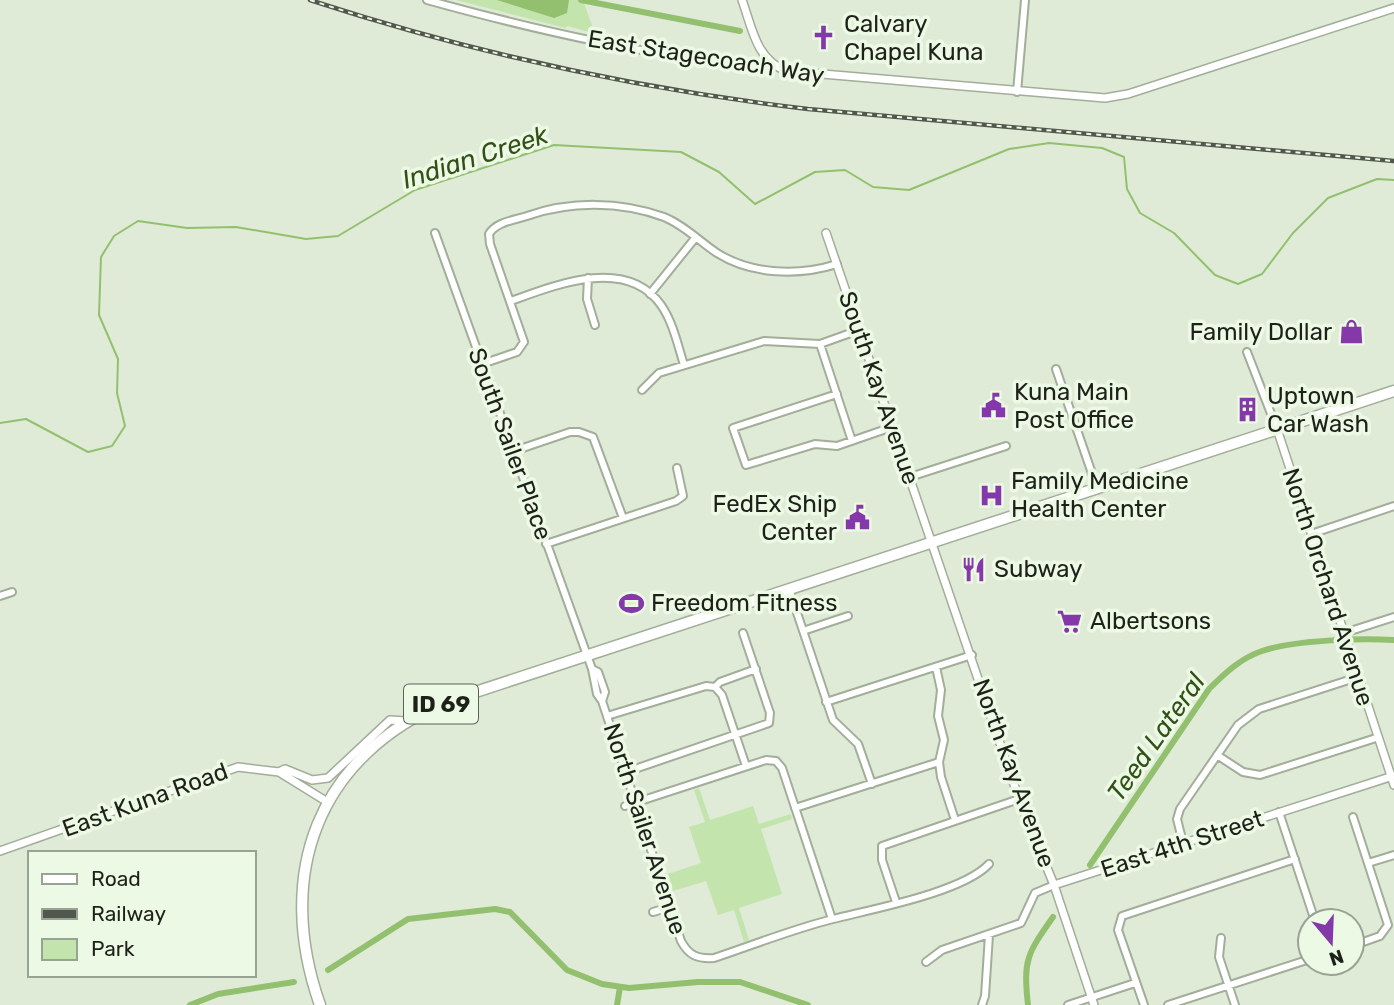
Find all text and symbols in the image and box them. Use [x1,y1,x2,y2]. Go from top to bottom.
place label: Calvary Chapel Kuna [844,10,983,66]
street label: East Stagecoach Way [586,24,826,90]
church icon: Calvary Chapel Kuna [810,24,838,52]
water label: Indian Creek [398,119,553,196]
street label: South Kay Avenue [833,288,925,488]
place label: Family Dollar [1190,318,1332,346]
shop icon: Family Dollar [1338,318,1366,346]
street label: South Sailer Place [462,344,558,544]
place label: Kuna Main Post Office [1014,378,1134,434]
place label: Uptown Car Wash [1267,382,1369,438]
public building icon: Kuna Main Post Office [980,392,1008,420]
building icon: Uptown Car Wash [1233,396,1261,424]
street label: North Orchard Avenue [1276,465,1380,709]
place label: Family Medicine Health Center [1011,467,1189,523]
hospital icon: Family Medicine Health Center [977,481,1005,509]
place label: FedEx Ship Center [713,490,837,546]
public building icon: FedEx Ship Center [843,504,871,532]
restaurant icon: Subway [960,555,988,583]
place label: Subway [994,555,1082,583]
sports icon: Freedom Fitness [617,589,645,617]
place label: Freedom Fitness [651,589,837,617]
supermarket icon: Albertsons [1056,607,1084,635]
place label: Albertsons [1090,607,1211,635]
water label: Teed Lateral [1101,667,1212,807]
street label: North Kay Avenue [967,675,1061,871]
road number: ID 69 [404,684,478,724]
street label: North Sailer Avenue [598,720,692,938]
street label: East Kuna Road [58,757,232,843]
street label: East 4th Street [1097,805,1267,883]
legend [28,851,256,977]
text: Road [91,866,141,891]
text: Railway [91,901,166,926]
north arrow [1296,907,1366,977]
text: Park [91,936,135,961]
text: N [1326,945,1347,971]

